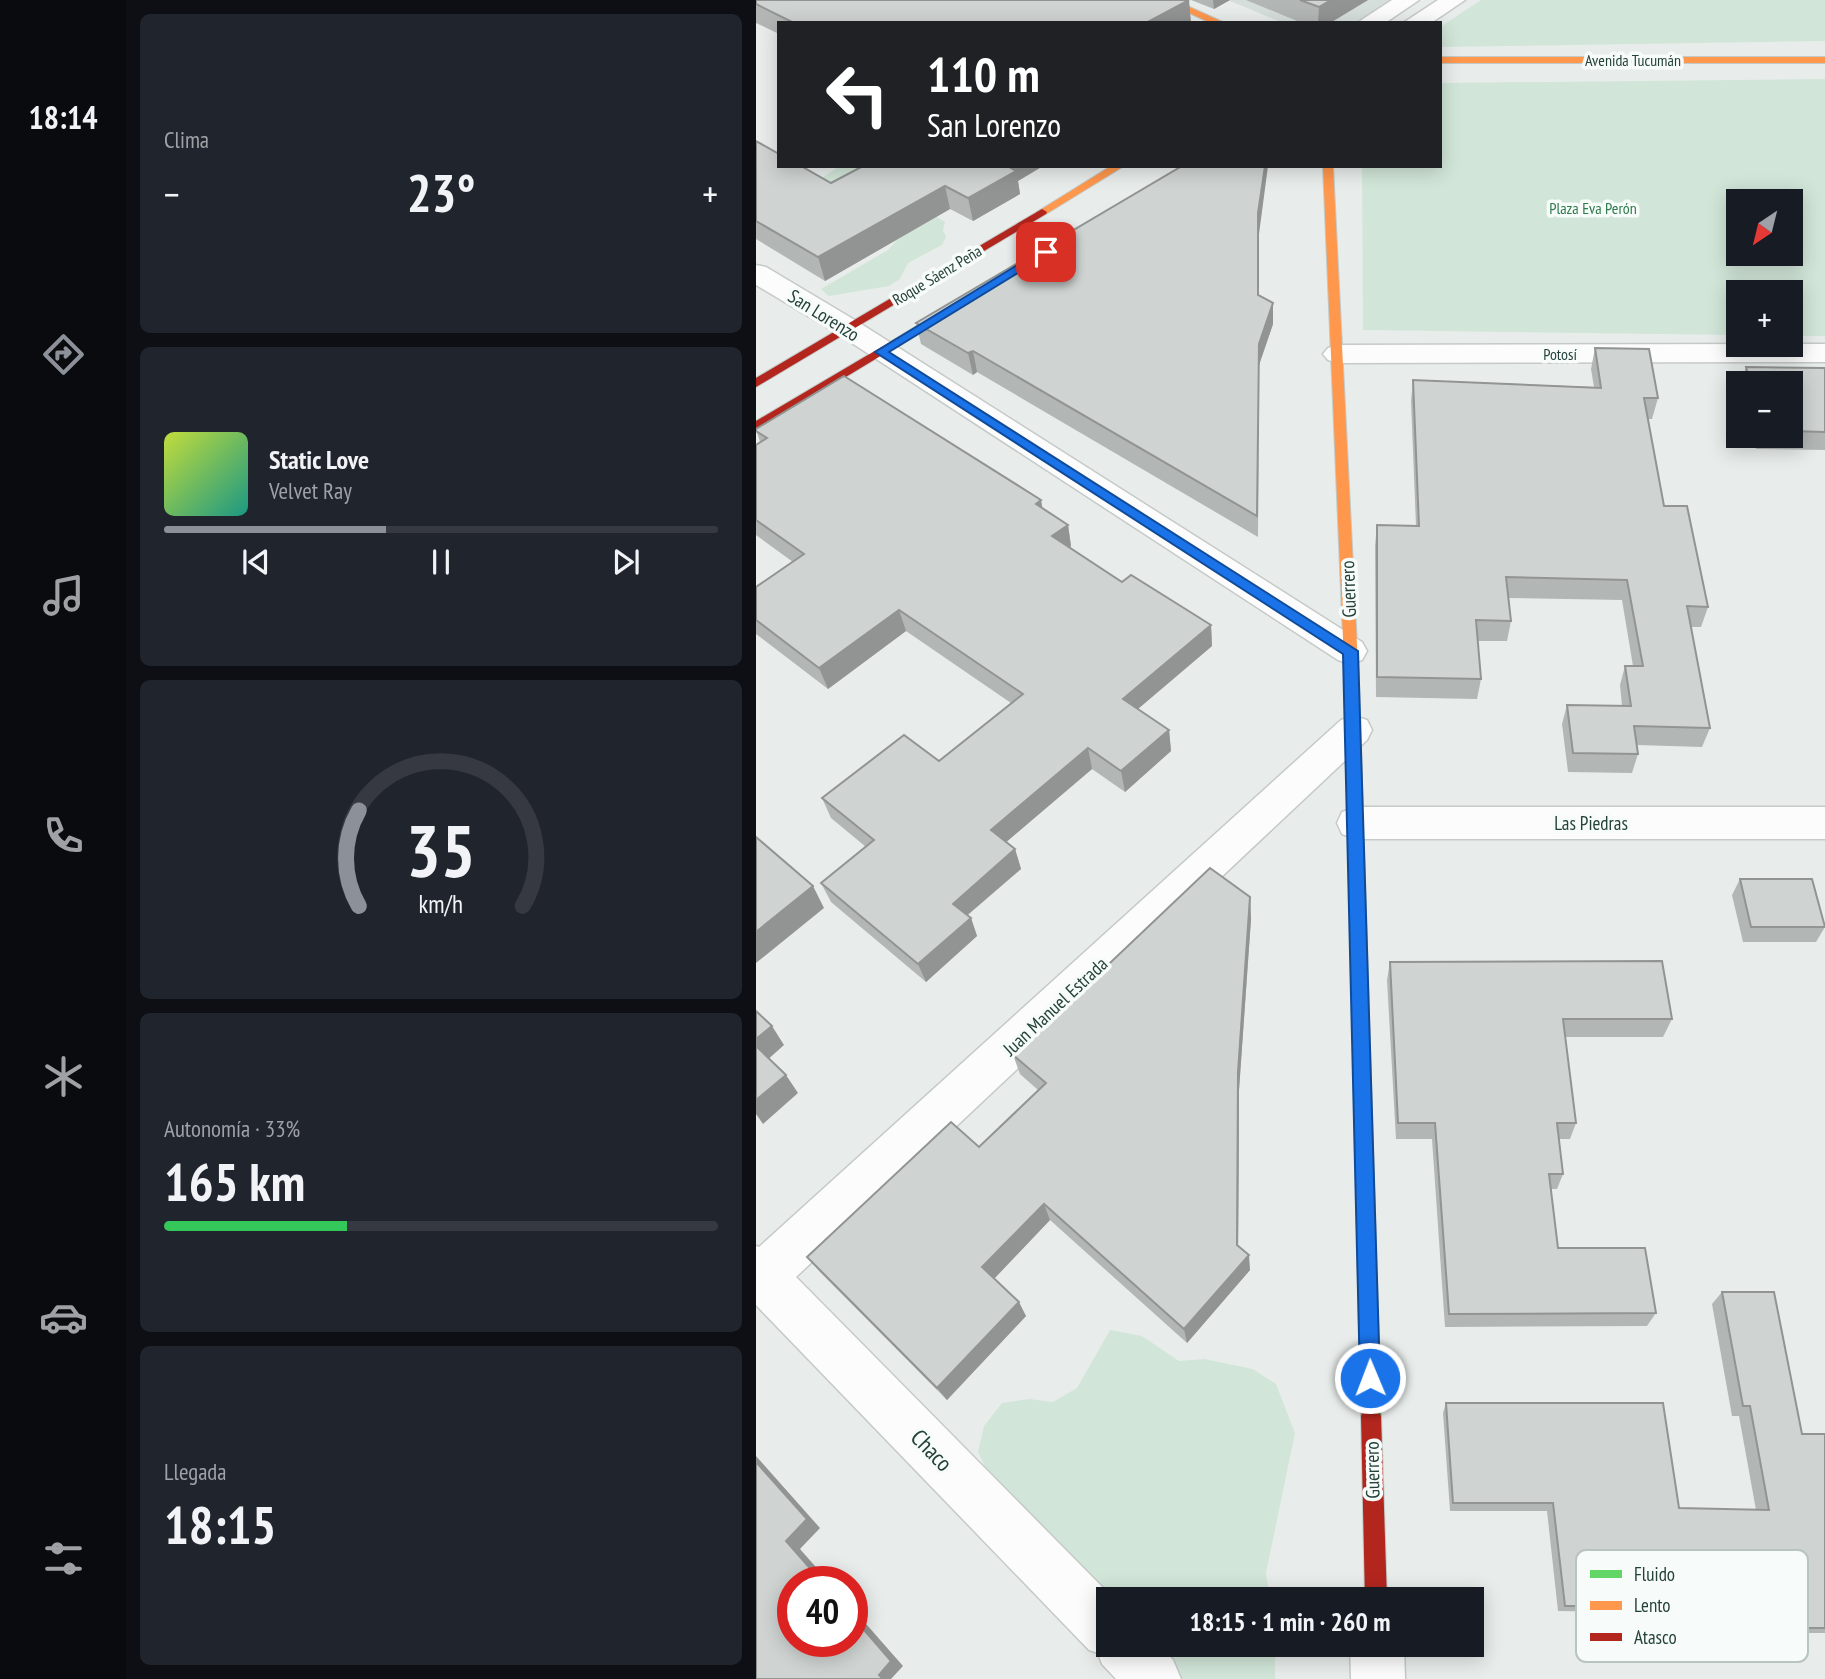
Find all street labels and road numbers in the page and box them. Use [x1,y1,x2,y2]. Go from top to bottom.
street label: Avenida Tucumán [1585,50,1681,70]
street label: Roque Sáenz Peña [889,241,985,309]
street label: San Lorenzo [784,284,864,346]
street label: Potosí [1543,344,1577,364]
street label: Guerrero [1335,560,1361,618]
street label: Las Piedras [1554,811,1628,835]
street label: Juan Manuel Estrada [997,952,1112,1061]
street label: Chaco [905,1423,959,1477]
street label: Guerrero [1360,1441,1384,1499]

